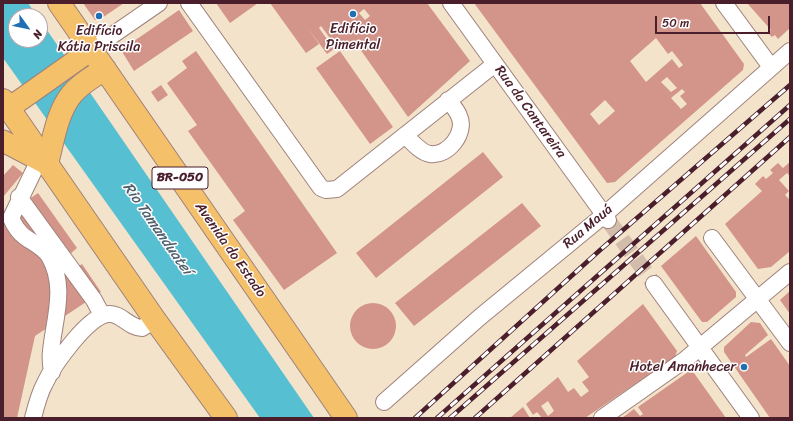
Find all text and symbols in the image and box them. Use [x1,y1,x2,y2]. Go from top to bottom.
north arrow [8,8,48,48]
scale bar [657,8,772,34]
marker: Edifício Pimental [348,9,358,19]
marker: Edifício Kátia Priscila [94,11,104,21]
text: 50 m [662,12,689,34]
place label: Edifício Pimental [326,21,380,54]
place label: Edifício Kátia Priscila [58,23,140,56]
text: N [28,26,48,43]
street label: Rua da Cantareira [491,62,569,162]
road number: BR-050 [152,167,208,189]
water label: Rio Tamanduateí [119,179,195,279]
street label: Avenida do Estado [191,199,269,301]
street label: Rua Mauá [560,201,616,253]
place label: Hotel Amanhecer [630,359,736,375]
marker: Hotel Amanhecer [739,362,749,372]

